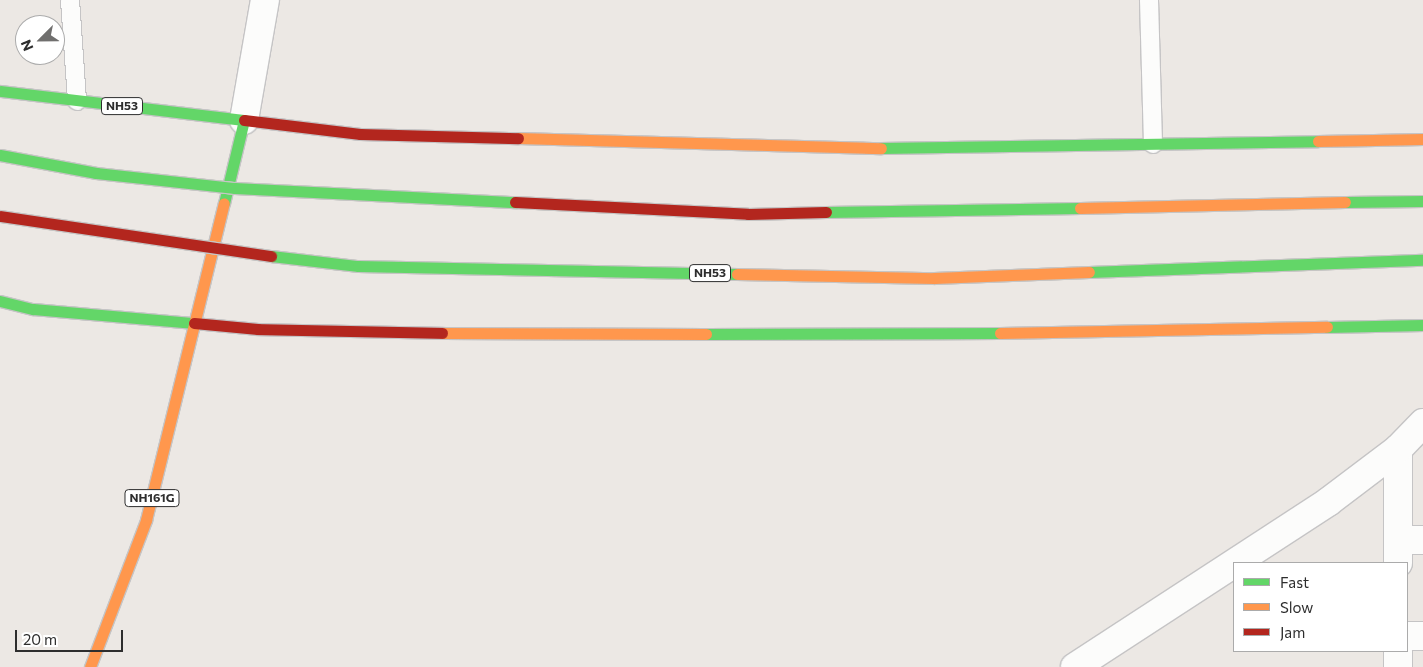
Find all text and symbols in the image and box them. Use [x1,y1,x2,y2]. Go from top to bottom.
north arrow [15,15,65,65]
text: N [17,38,37,54]
road number: NH53 [101,96,143,115]
road number: NH53 [689,264,731,282]
road number: NH161G [123,488,181,508]
legend [1233,562,1408,652]
text: Fast [1280,573,1309,591]
text: Slow [1280,598,1313,616]
scale bar [18,620,125,652]
text: Jam [1280,623,1305,641]
text: 20 m [23,630,57,648]

